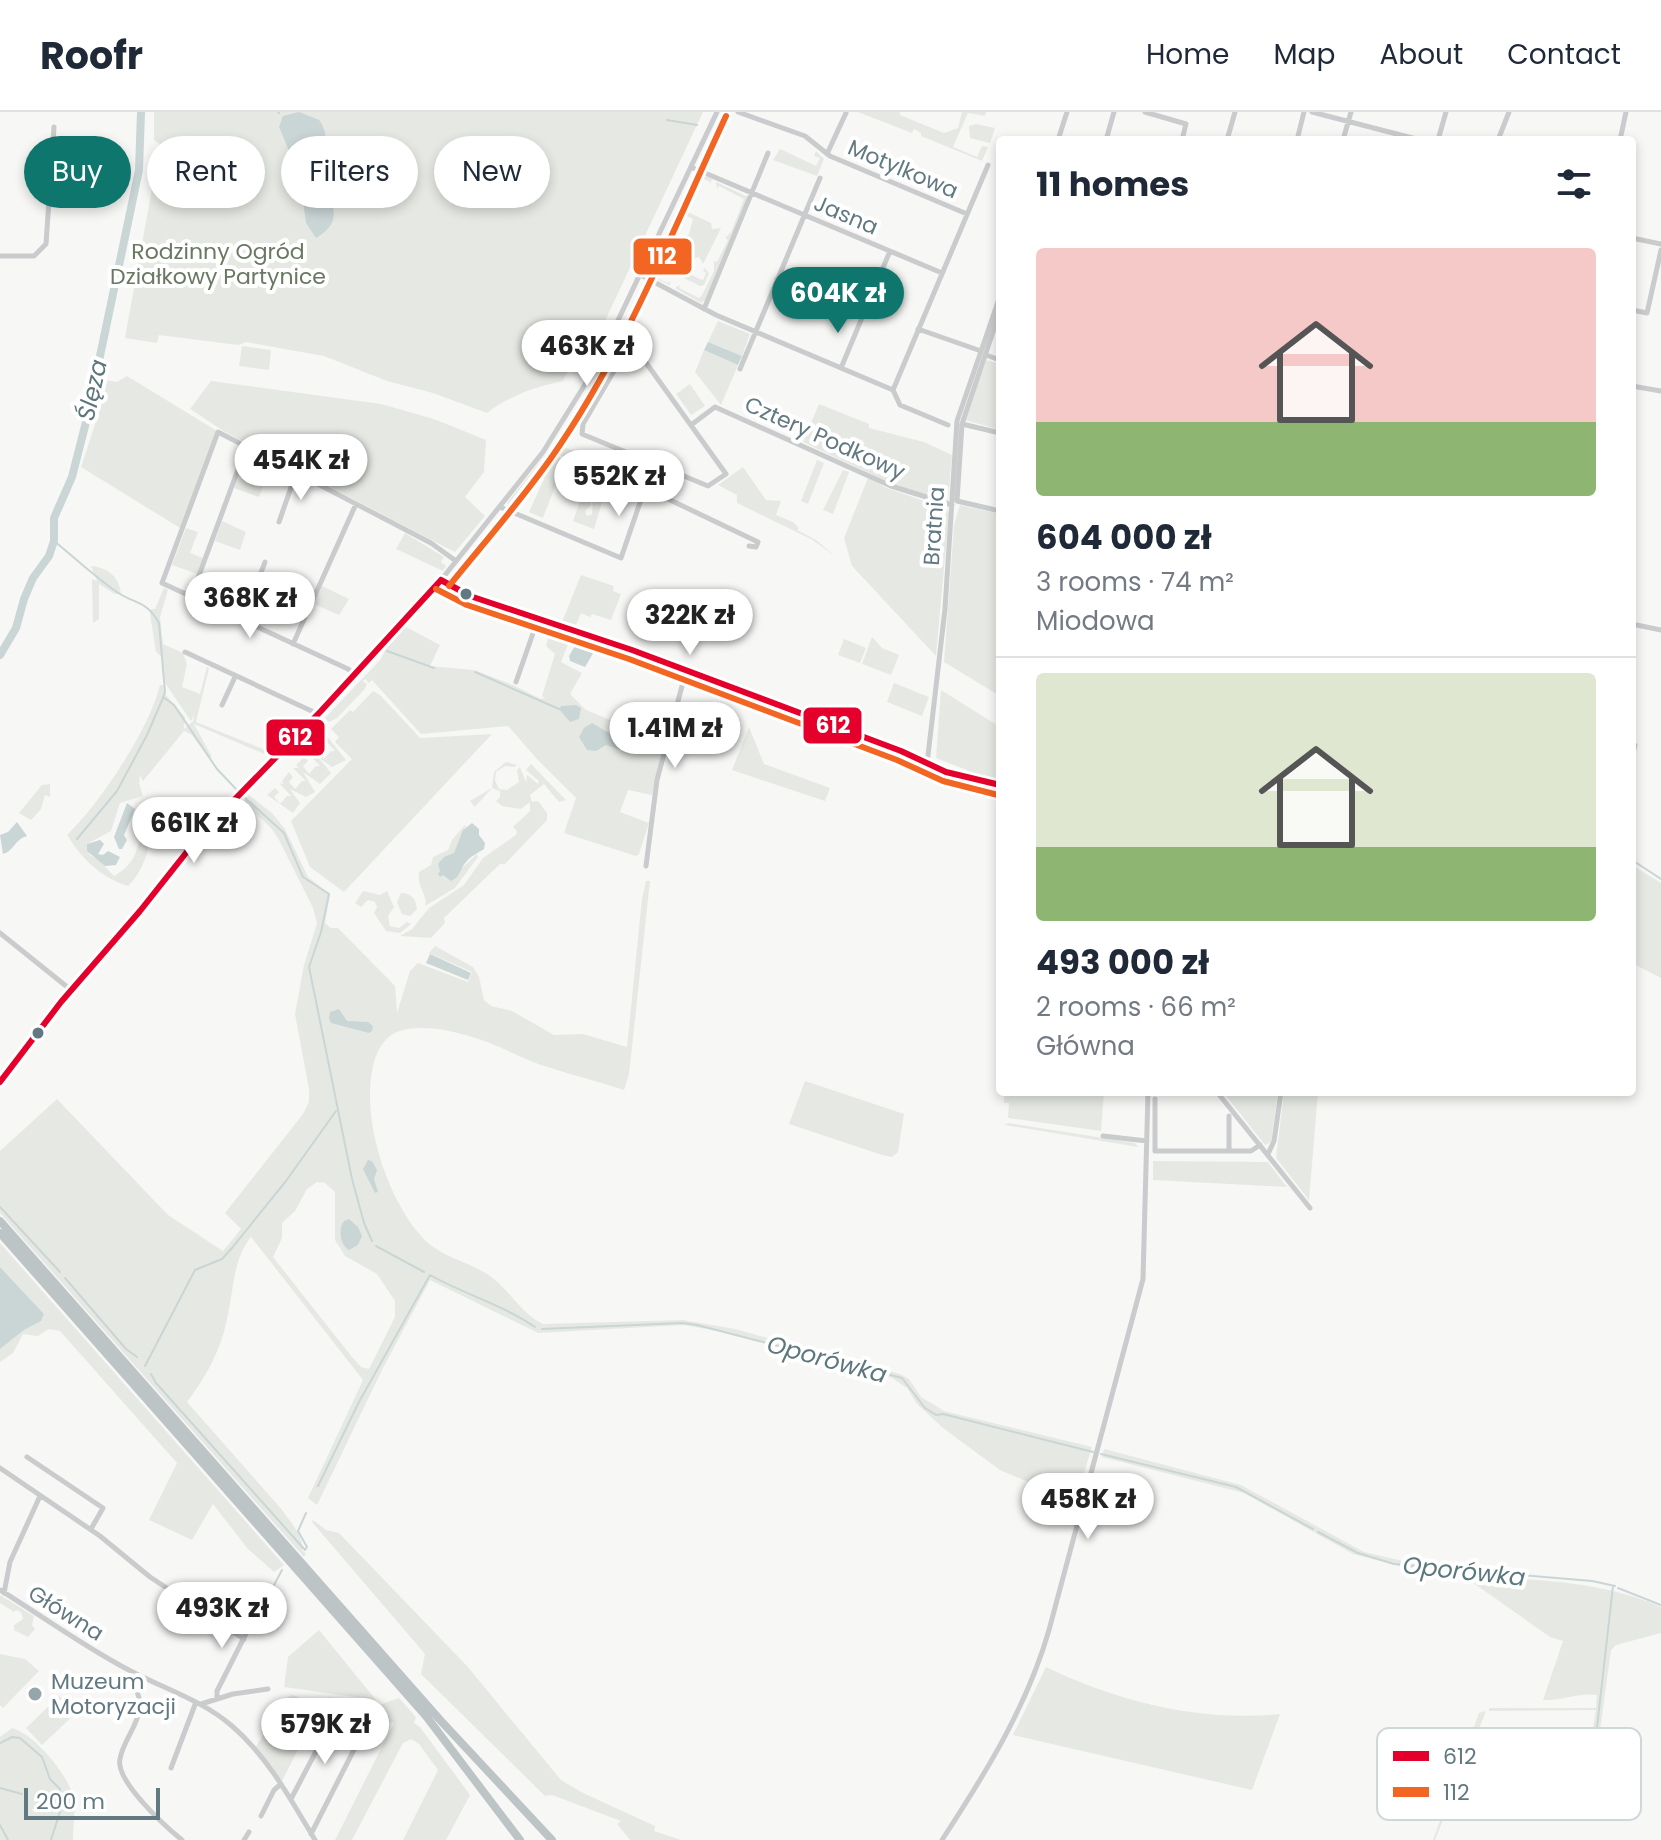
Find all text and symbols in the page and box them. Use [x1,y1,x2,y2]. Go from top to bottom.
text: Roofr [40,29,143,82]
text: Home [1146,35,1229,74]
text: Map [1273,35,1335,74]
text: About [1379,35,1463,74]
text: Contact [1507,35,1621,74]
street label: Motylkowa [843,132,963,206]
chip: Buy [24,136,131,208]
chip: Rent [147,136,265,208]
chip: Filters [281,136,418,208]
chip: New [434,136,550,208]
text: 11 homes [1036,160,1189,208]
icon: filters [1552,162,1596,206]
street label: Jasna [809,188,883,242]
park label: Rodzinny Ogród Działkowy Partynice [110,236,326,292]
line badge: 112 [632,237,693,276]
text: 112 [647,241,677,272]
pin: 604K zł [764,267,912,335]
text: 604K zł [790,275,886,311]
icon: home [1244,300,1388,444]
pin: 463K zł [513,320,661,388]
text: 463K zł [540,328,634,364]
water label: Ślęza [69,356,115,424]
street label: Cztery Podkowy [740,389,911,488]
pin: 454K zł [227,434,375,502]
text: 454K zł [253,442,349,478]
pin: 552K zł [545,450,693,518]
text: 552K zł [572,458,666,494]
street label: Bratnia [916,486,952,566]
text: 604 000 zł [1036,513,1212,561]
text: 3 rooms · 74 m² [1036,564,1234,600]
pin: 368K zł [176,572,324,640]
text: 368K zł [203,580,297,616]
unlabelled marker [458,586,474,602]
pin: 322K zł [616,589,764,657]
text: 322K zł [645,597,735,633]
text: Miodowa [1036,603,1155,639]
pin: 1.41M zł [592,702,758,770]
line badge: 612 [802,706,863,745]
text: 1.41M zł [627,710,723,746]
text: 612 [816,710,850,741]
line badge: 612 [265,718,326,757]
text: 612 [278,722,312,753]
icon: home [1244,725,1388,869]
pin: 661K zł [120,797,268,865]
text: 661K zł [150,805,238,841]
text: 493 000 zł [1036,938,1209,986]
text: 2 rooms · 66 m² [1036,989,1236,1025]
unlabelled marker [30,1025,46,1041]
text: Główna [1036,1028,1135,1064]
water label: Oporówka [763,1327,891,1391]
pin: 458K zł [1014,1473,1162,1541]
text: 458K zł [1040,1481,1136,1517]
water label: Oporówka [1401,1548,1527,1594]
street label: Główna [22,1578,110,1648]
pin: 493K zł [148,1582,296,1650]
text: 493K zł [175,1590,269,1626]
place label: Muzeum Motoryzacji [51,1666,176,1722]
marker: Muzeum Motoryzacji [26,1685,44,1703]
pin: 579K zł [251,1698,399,1766]
text: 579K zł [279,1706,371,1742]
legend [1377,1728,1641,1820]
text: 612 [1443,1741,1477,1772]
text: 112 [1443,1777,1470,1808]
scale bar [24,1784,160,1820]
text: 200 m [36,1786,105,1817]

